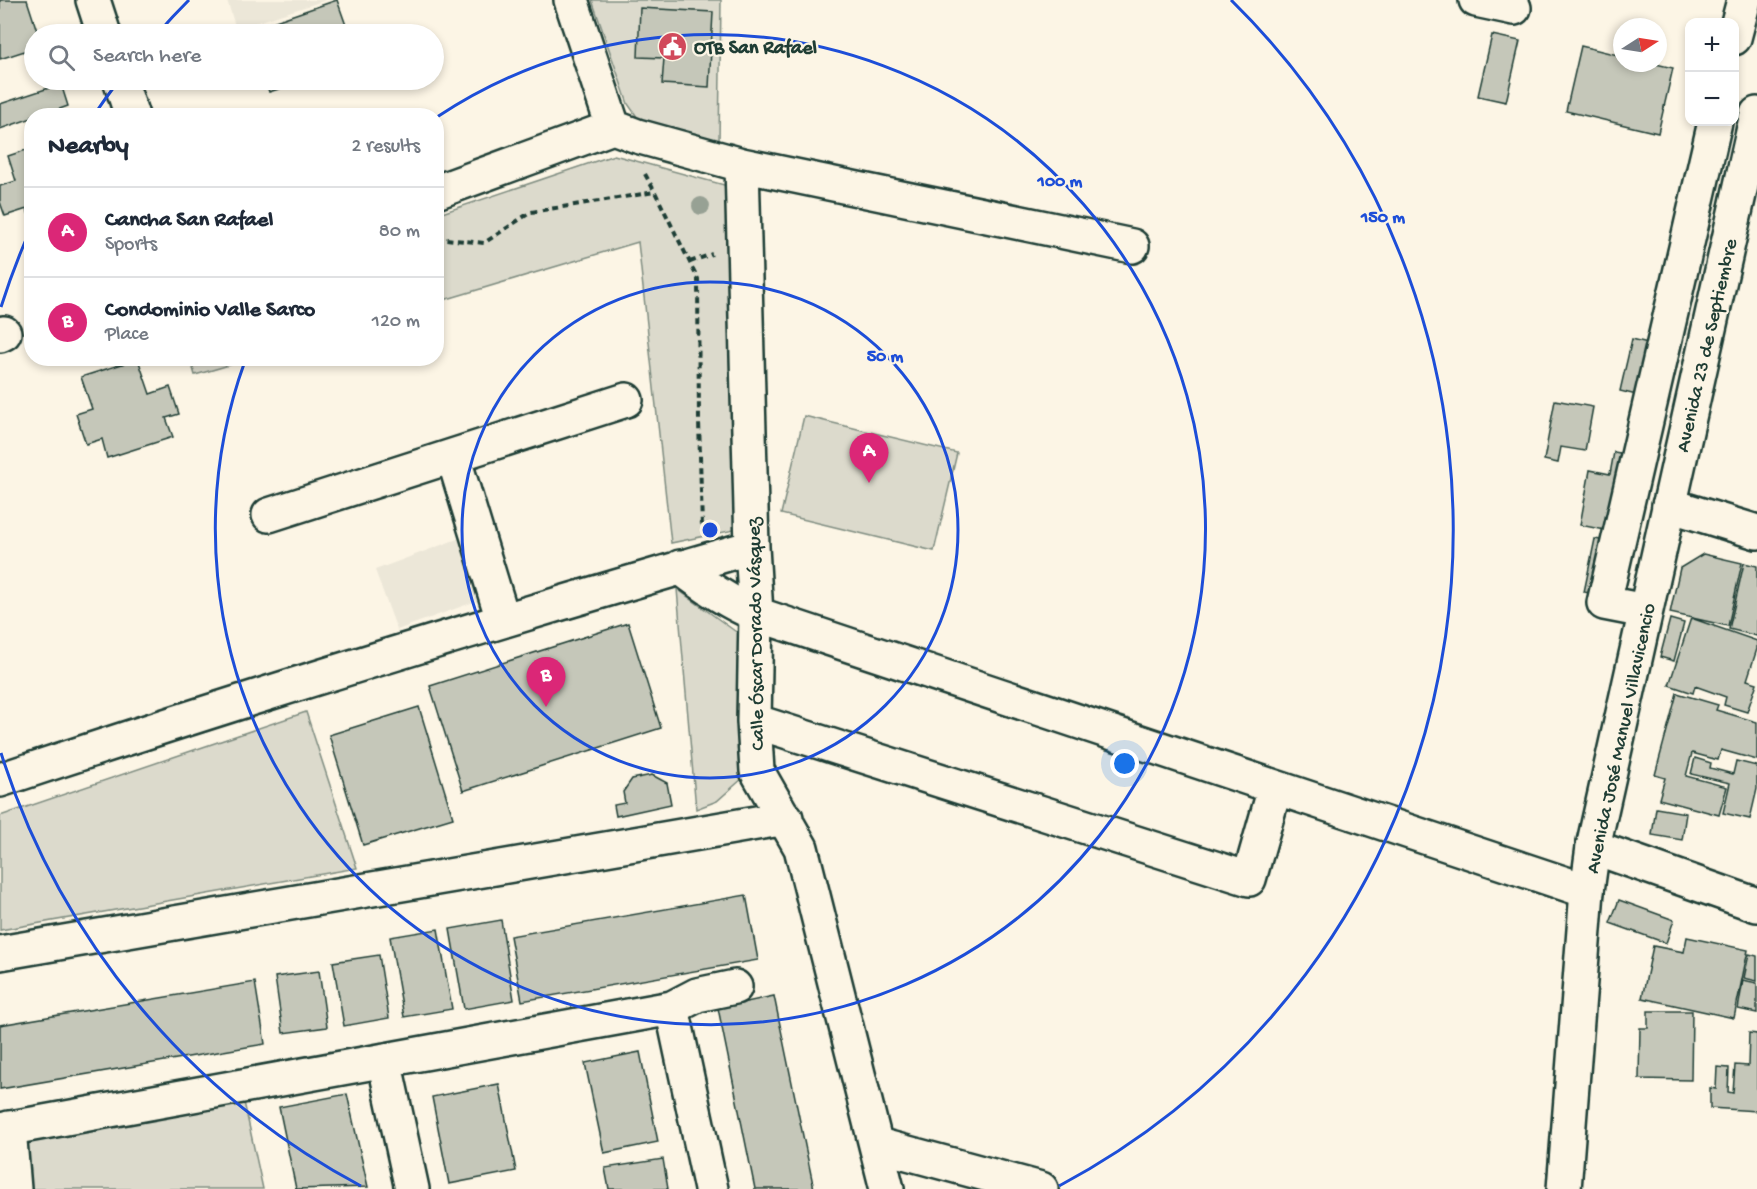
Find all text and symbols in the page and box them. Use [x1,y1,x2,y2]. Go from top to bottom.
north arrow [1613,18,1667,72]
map controls [1685,18,1739,126]
button: + [1685,18,1739,72]
search box [24,24,444,90]
public building icon: OTB San Rafael [657,30,689,62]
place label: OTB San Rafael [694,38,817,61]
icon: search [45,41,78,74]
text: Search here [93,44,201,70]
button: − [1685,72,1739,126]
text: Nearby [48,132,129,163]
text: 2 results [351,136,420,159]
text: 100 m [1037,172,1083,193]
text: Cancha San Rafael [105,208,273,234]
text: 150 m [1360,208,1405,229]
text: A [62,221,73,244]
text: 80 m [379,221,420,244]
text: Sports [105,234,157,257]
street label: Avenida 23 de Septiembre [1673,236,1744,455]
text: Condominio Valle Sarco [105,298,315,324]
text: B [62,311,73,334]
text: 120 m [372,311,420,334]
text: Place [105,324,149,347]
text: 50 m [867,347,904,368]
pin: A [850,434,888,483]
street label: Calle Óscar Dorado Vásquez [744,516,771,751]
centre of rings [700,520,720,540]
street label: Avenida José Manuel Villavicencio [1583,601,1662,876]
pin: B [526,658,566,707]
your location [1110,749,1139,778]

